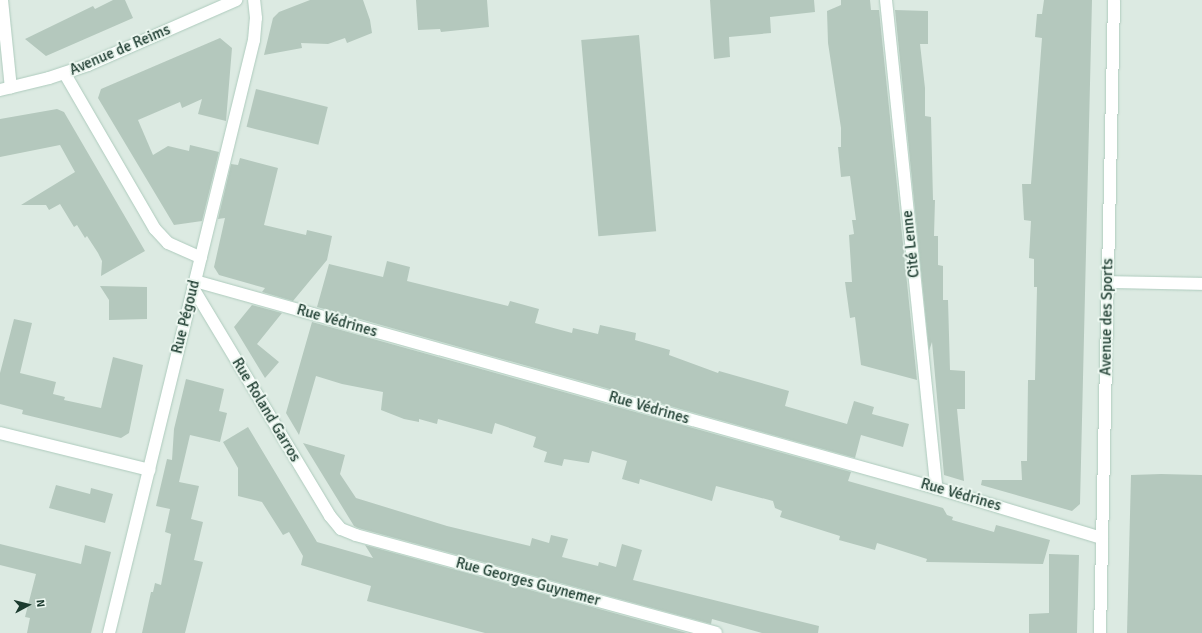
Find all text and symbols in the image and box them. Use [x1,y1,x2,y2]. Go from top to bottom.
street label: Avenue de Reims [67,21,173,79]
street label: Cité Lenne [899,209,923,279]
street label: Avenue des Sports [1097,258,1117,376]
street label: Rue Pégoud [168,278,204,356]
street label: Rue Védrines [295,301,379,341]
street label: Rue Roland Garros [228,355,304,465]
street label: Rue Védrines [607,388,691,428]
street label: Rue Védrines [919,475,1003,515]
street label: Rue Georges Guynemer [454,554,602,610]
north arrow [8,585,48,625]
text: N [33,599,47,608]

